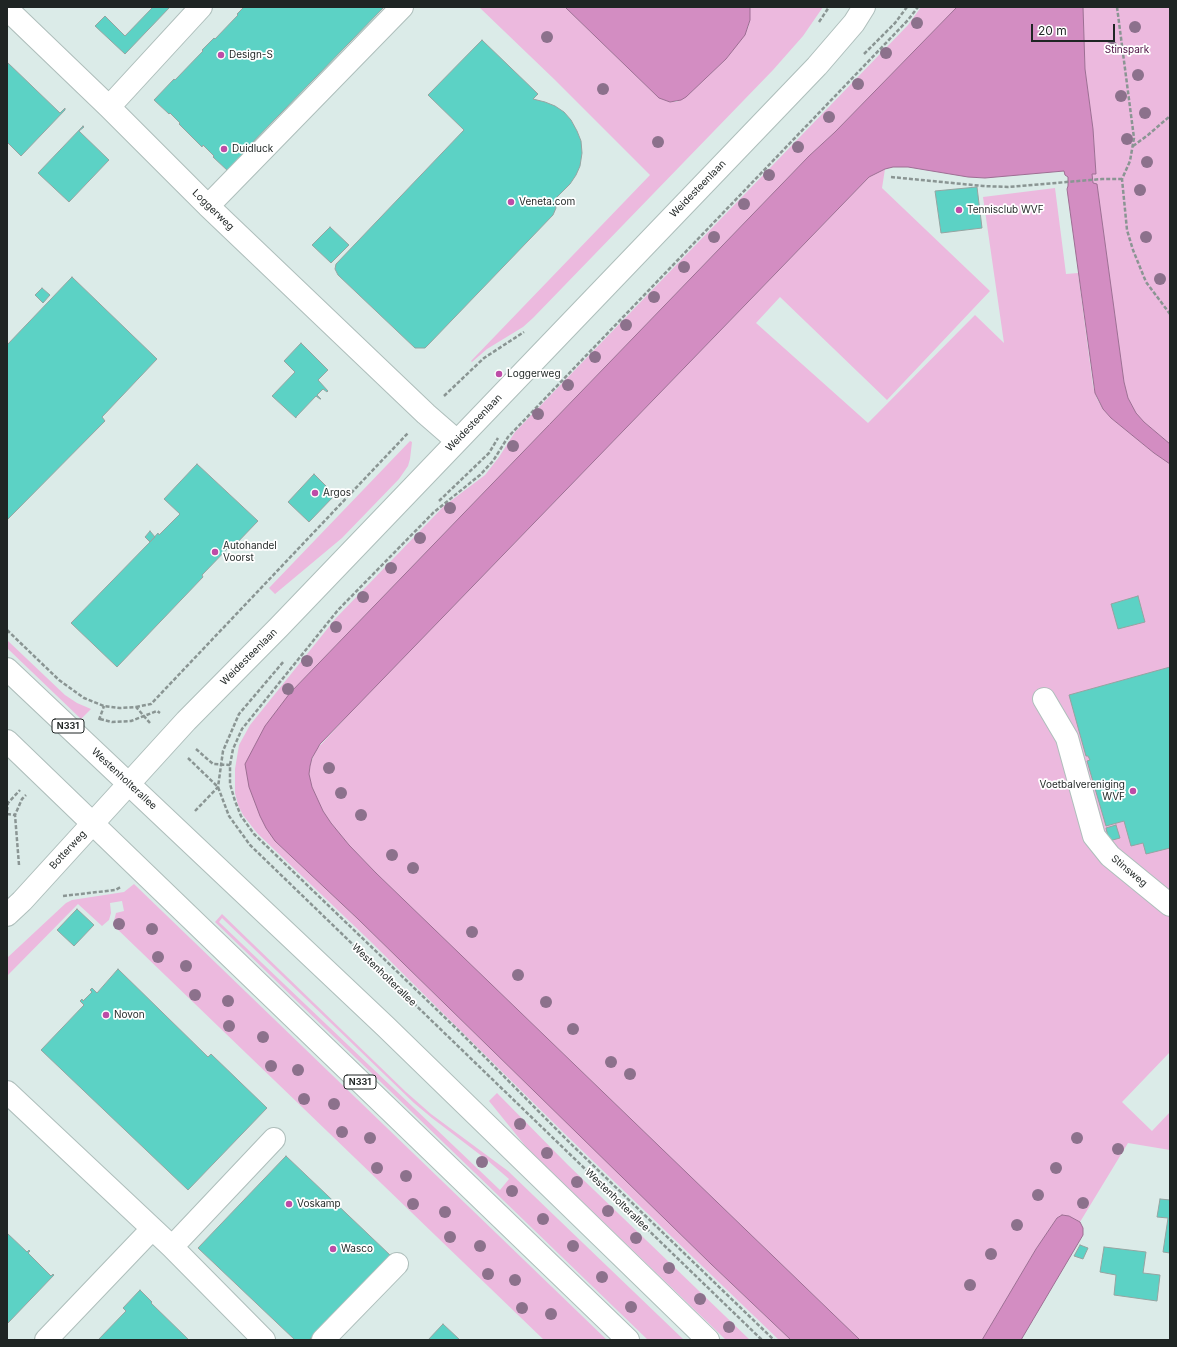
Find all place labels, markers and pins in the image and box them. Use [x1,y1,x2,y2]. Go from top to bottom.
place label: Design-S [229,49,273,61]
marker: Design-S [216,50,226,60]
place label: Duidluck [232,143,273,155]
marker: Duidluck [219,144,229,154]
place label: Veneta.com [519,196,575,208]
marker: Veneta.com [506,197,516,207]
place label: Tennisclub WVF [967,204,1044,216]
marker: Tennisclub WVF [954,205,964,215]
place label: Loggerweg [507,368,561,380]
marker: Loggerweg [494,369,504,379]
place label: Argos [323,487,351,499]
marker: Argos [310,488,320,498]
place label: Autohandel Voorst [223,540,277,564]
marker: Autohandel Voorst [210,547,220,557]
place label: Voetbalvereniging WVF [1040,779,1125,802]
marker: Voetbalvereniging WVF [1128,786,1138,796]
place label: Novon [114,1009,145,1021]
marker: Novon [101,1010,111,1020]
place label: Voskamp [297,1198,341,1210]
marker: Voskamp [284,1199,294,1209]
place label: Wasco [341,1243,373,1255]
marker: Wasco [328,1244,338,1254]

